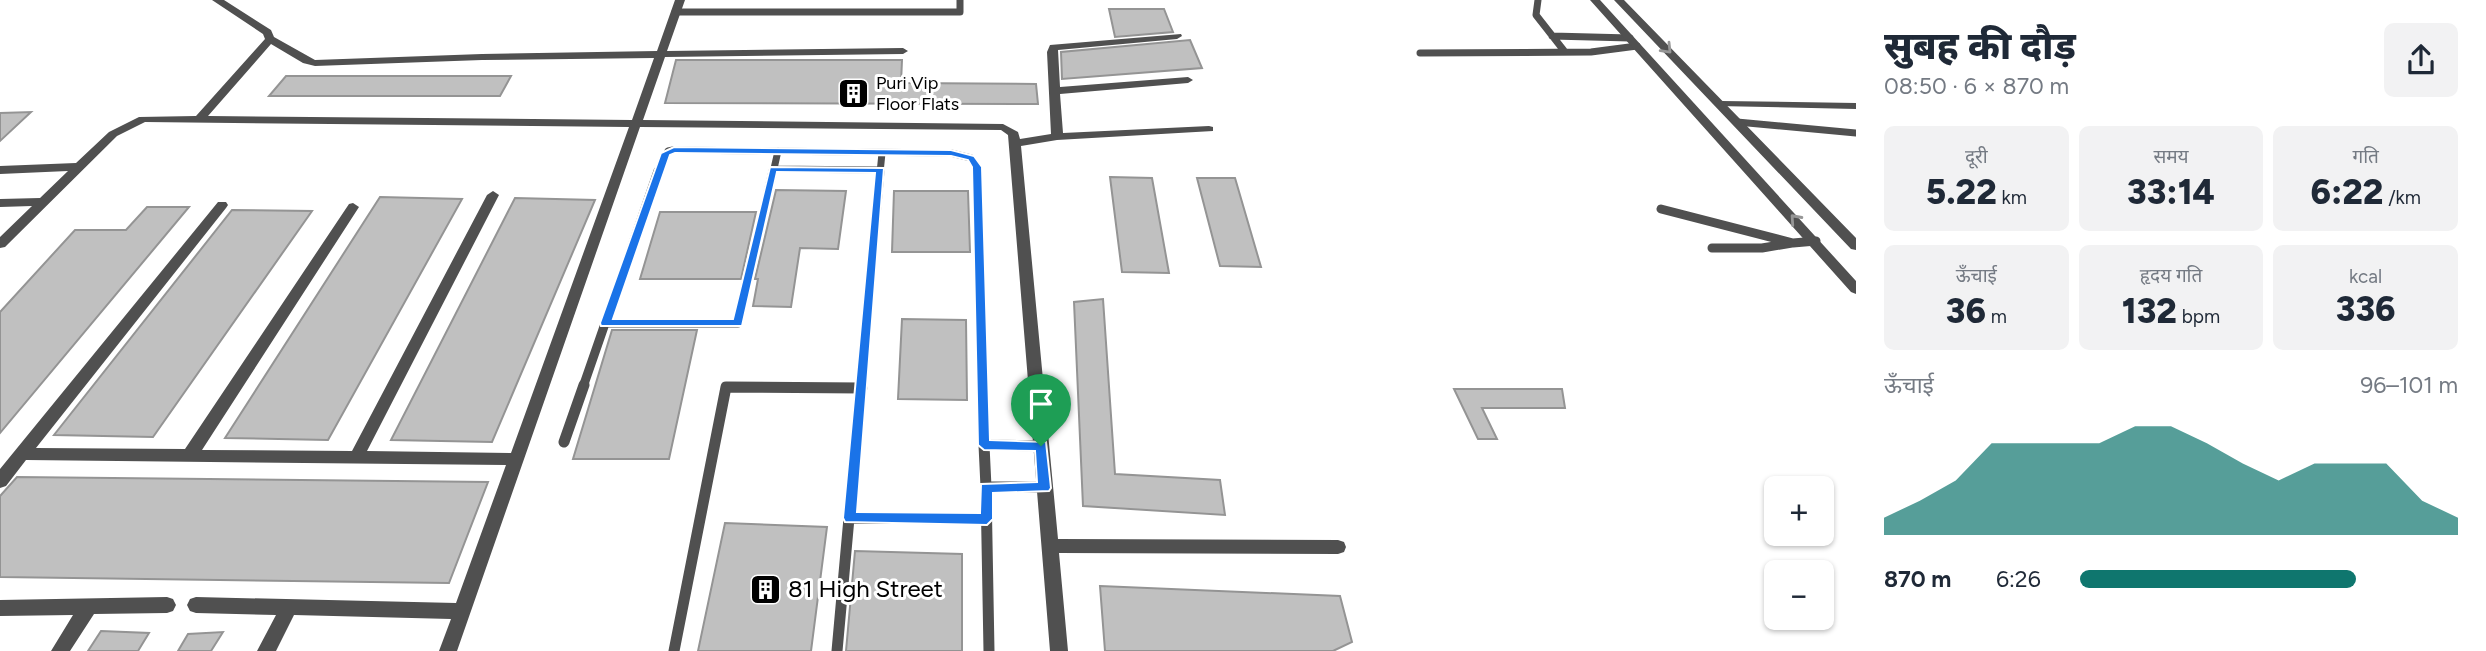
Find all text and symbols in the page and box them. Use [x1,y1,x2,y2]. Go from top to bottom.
text: सुबह की दौड़ [1884,23,2076,69]
button: share [2384,23,2458,97]
one-way arrow [1658,41,1671,54]
place label: Puri Vip Floor Flats [876,72,959,115]
text: 08:50 · 6 × 870 m [1884,72,2069,100]
building icon: Puri Vip Floor Flats [836,76,870,110]
text: दूरी [1965,145,1988,168]
text: समय [2153,145,2189,168]
text: गति [2352,145,2379,168]
text: 5.22 [1926,171,1997,213]
text: 33:14 [2127,171,2215,213]
text: 6:22 [2310,171,2383,213]
text: km [1997,186,2027,209]
text: /km [2383,186,2421,209]
one-way arrow [1791,214,1803,227]
text: ऊँचाई [1956,264,1997,287]
text: हृदय गति [2140,264,2202,287]
text: kcal [2349,265,2382,288]
text: 336 [2336,288,2396,330]
text: 36 [1946,290,1986,332]
text: 132 [2122,290,2177,332]
text: m [1986,305,2007,328]
text: bpm [2177,305,2220,328]
text: ऊँचाई [1884,371,1934,399]
text: 96–101 m [2360,371,2458,399]
pin [1011,374,1071,446]
icon: arrive [1022,385,1060,423]
map controls [1764,476,1834,630]
button: + [1764,476,1834,546]
button: − [1764,560,1834,630]
text: 870 m [1884,565,1951,593]
text: 6:26 [1996,565,2041,593]
building icon: 81 High Street [748,572,782,606]
place label: 81 High Street [788,574,943,603]

